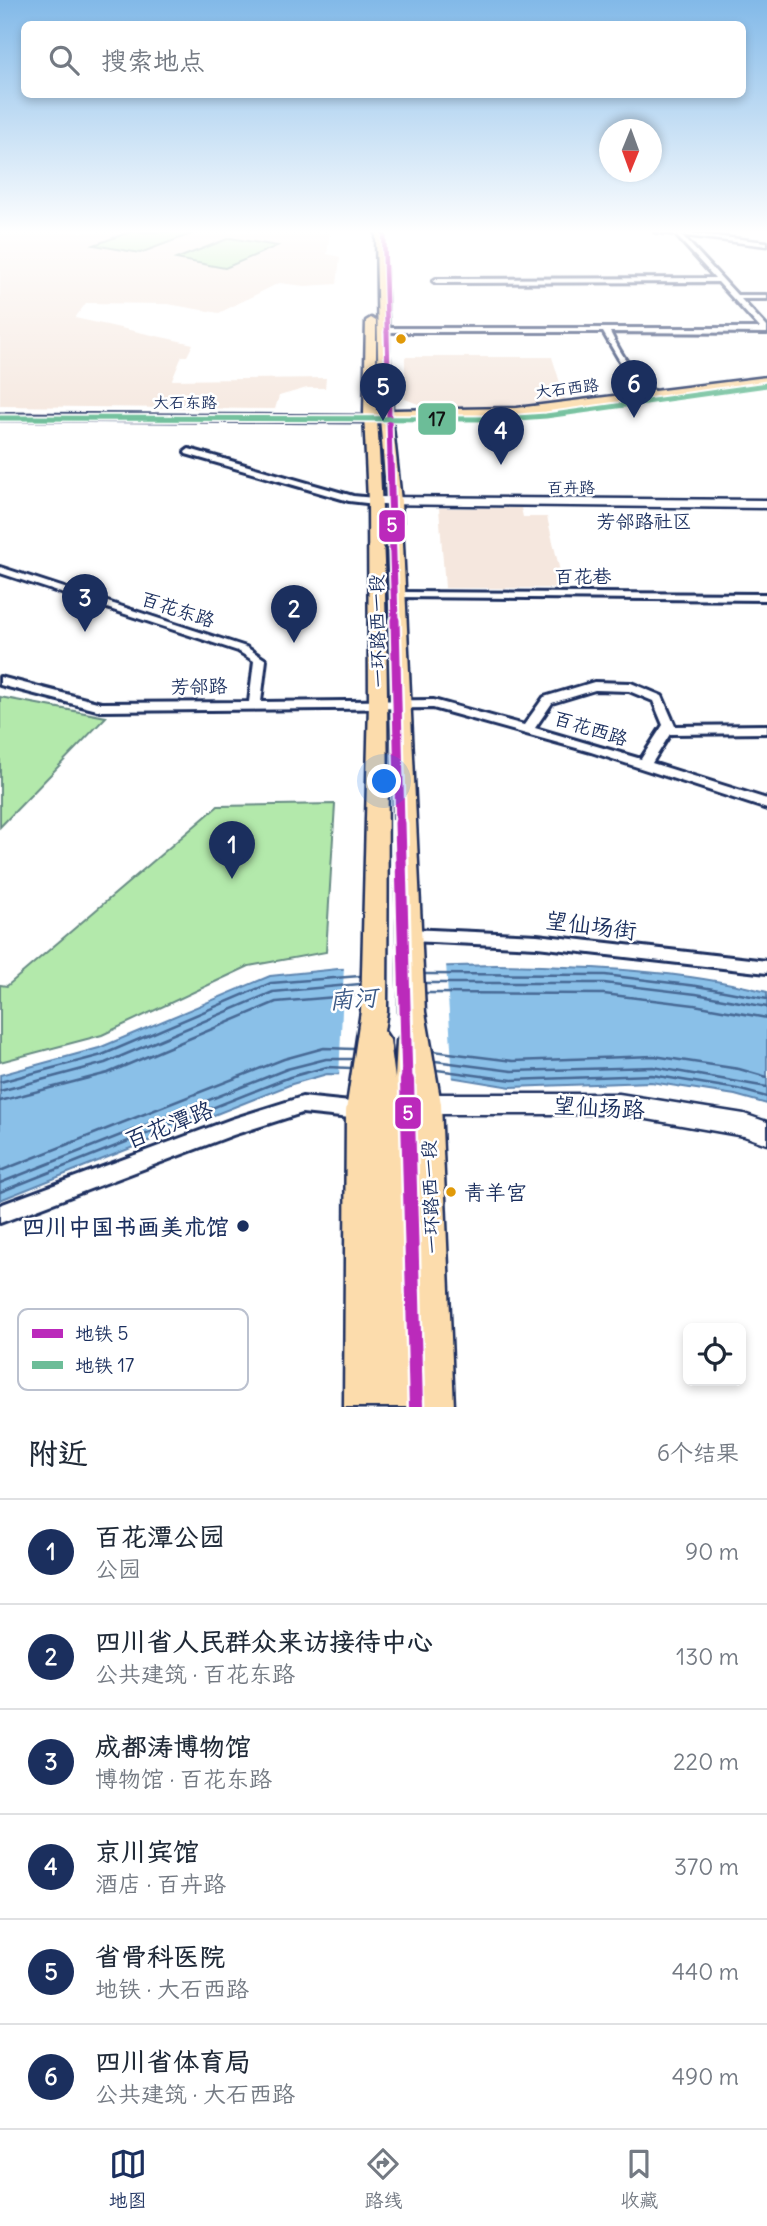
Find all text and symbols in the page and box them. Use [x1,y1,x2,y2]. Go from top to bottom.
search box [21,21,746,98]
icon: search [45,41,83,79]
text: 搜索地点 [101,44,205,77]
north arrow [599,119,662,182]
unlabelled marker [394,332,408,346]
pin: 6 [611,360,657,418]
pin: 5 [360,363,406,421]
street label: 大石西路 [534,374,600,402]
street label: 大石东路 [153,392,217,412]
line badge: 17 [417,402,457,436]
text: 17 [429,407,446,431]
pin: 4 [478,407,524,465]
street label: 百卉路 [547,477,595,497]
line badge: 5 [378,509,406,543]
district label: 芳邻路社区 [596,509,692,533]
text: 5 [387,513,398,537]
street label: 百花巷 [554,564,612,588]
pin: 3 [62,574,108,632]
street label: 一环路西一段 [364,574,390,688]
pin: 2 [271,585,317,643]
street label: 百花东路 [138,586,218,632]
street label: 芳邻路 [170,674,228,698]
street label: 百花西路 [551,705,631,751]
your location [367,764,401,798]
pin: 1 [209,821,255,879]
street label: 望仙场街 [544,905,638,945]
water label: 南河 [328,981,382,1015]
street label: 望仙场路 [552,1090,646,1124]
street label: 百花潭路 [121,1094,217,1154]
line badge: 5 [394,1096,422,1130]
text: 5 [403,1101,414,1125]
street label: 一环路西一段 [416,1140,444,1254]
place label: 青羊宫 [464,1179,527,1206]
marker: 青羊宫 [444,1185,458,1199]
place label: 四川中国书画美术馆 [22,1212,229,1241]
marker: 四川中国书画美术馆 [235,1218,251,1234]
legend [18,1309,248,1390]
text: 地铁 5 [75,1321,128,1345]
map controls [683,1323,746,1386]
button: locate [683,1323,746,1386]
text: 地铁 17 [75,1353,134,1377]
text: 附近 [28,1434,88,1472]
text: 6个结果 [657,1438,739,1467]
text: 百花潭公园 [95,1520,225,1553]
text: 1 [46,1537,56,1566]
text: 90 m [685,1537,739,1566]
text: 公园 [95,1554,141,1583]
text: 四川省人民群众来访接待中心 [95,1625,433,1658]
text: 2 [45,1642,57,1671]
text: 130 m [676,1642,739,1671]
text: 公共建筑 · 百花东路 [95,1659,295,1688]
text: 成都涛博物馆 [95,1730,251,1763]
text: 3 [44,1747,58,1776]
text: 220 m [673,1747,739,1776]
text: 博物馆 · 百花东路 [95,1764,272,1793]
text: 京川宾馆 [95,1835,199,1868]
text: 4 [44,1852,58,1881]
text: 370 m [674,1852,739,1881]
text: 酒店 · 百卉路 [95,1869,226,1898]
text: 省骨科医院 [95,1940,225,1973]
text: 5 [44,1957,58,1986]
text: 440 m [672,1957,739,1986]
text: 地铁 · 大石西路 [95,1974,249,2003]
text: 四川省体育局 [95,2045,251,2078]
text: 6 [44,2062,58,2091]
text: 490 m [672,2062,739,2091]
text: 公共建筑 · 大石西路 [95,2079,295,2108]
tab: 地图 [109,2145,147,2212]
tab: 路线 [364,2145,402,2212]
tab: 收藏 [620,2145,658,2212]

